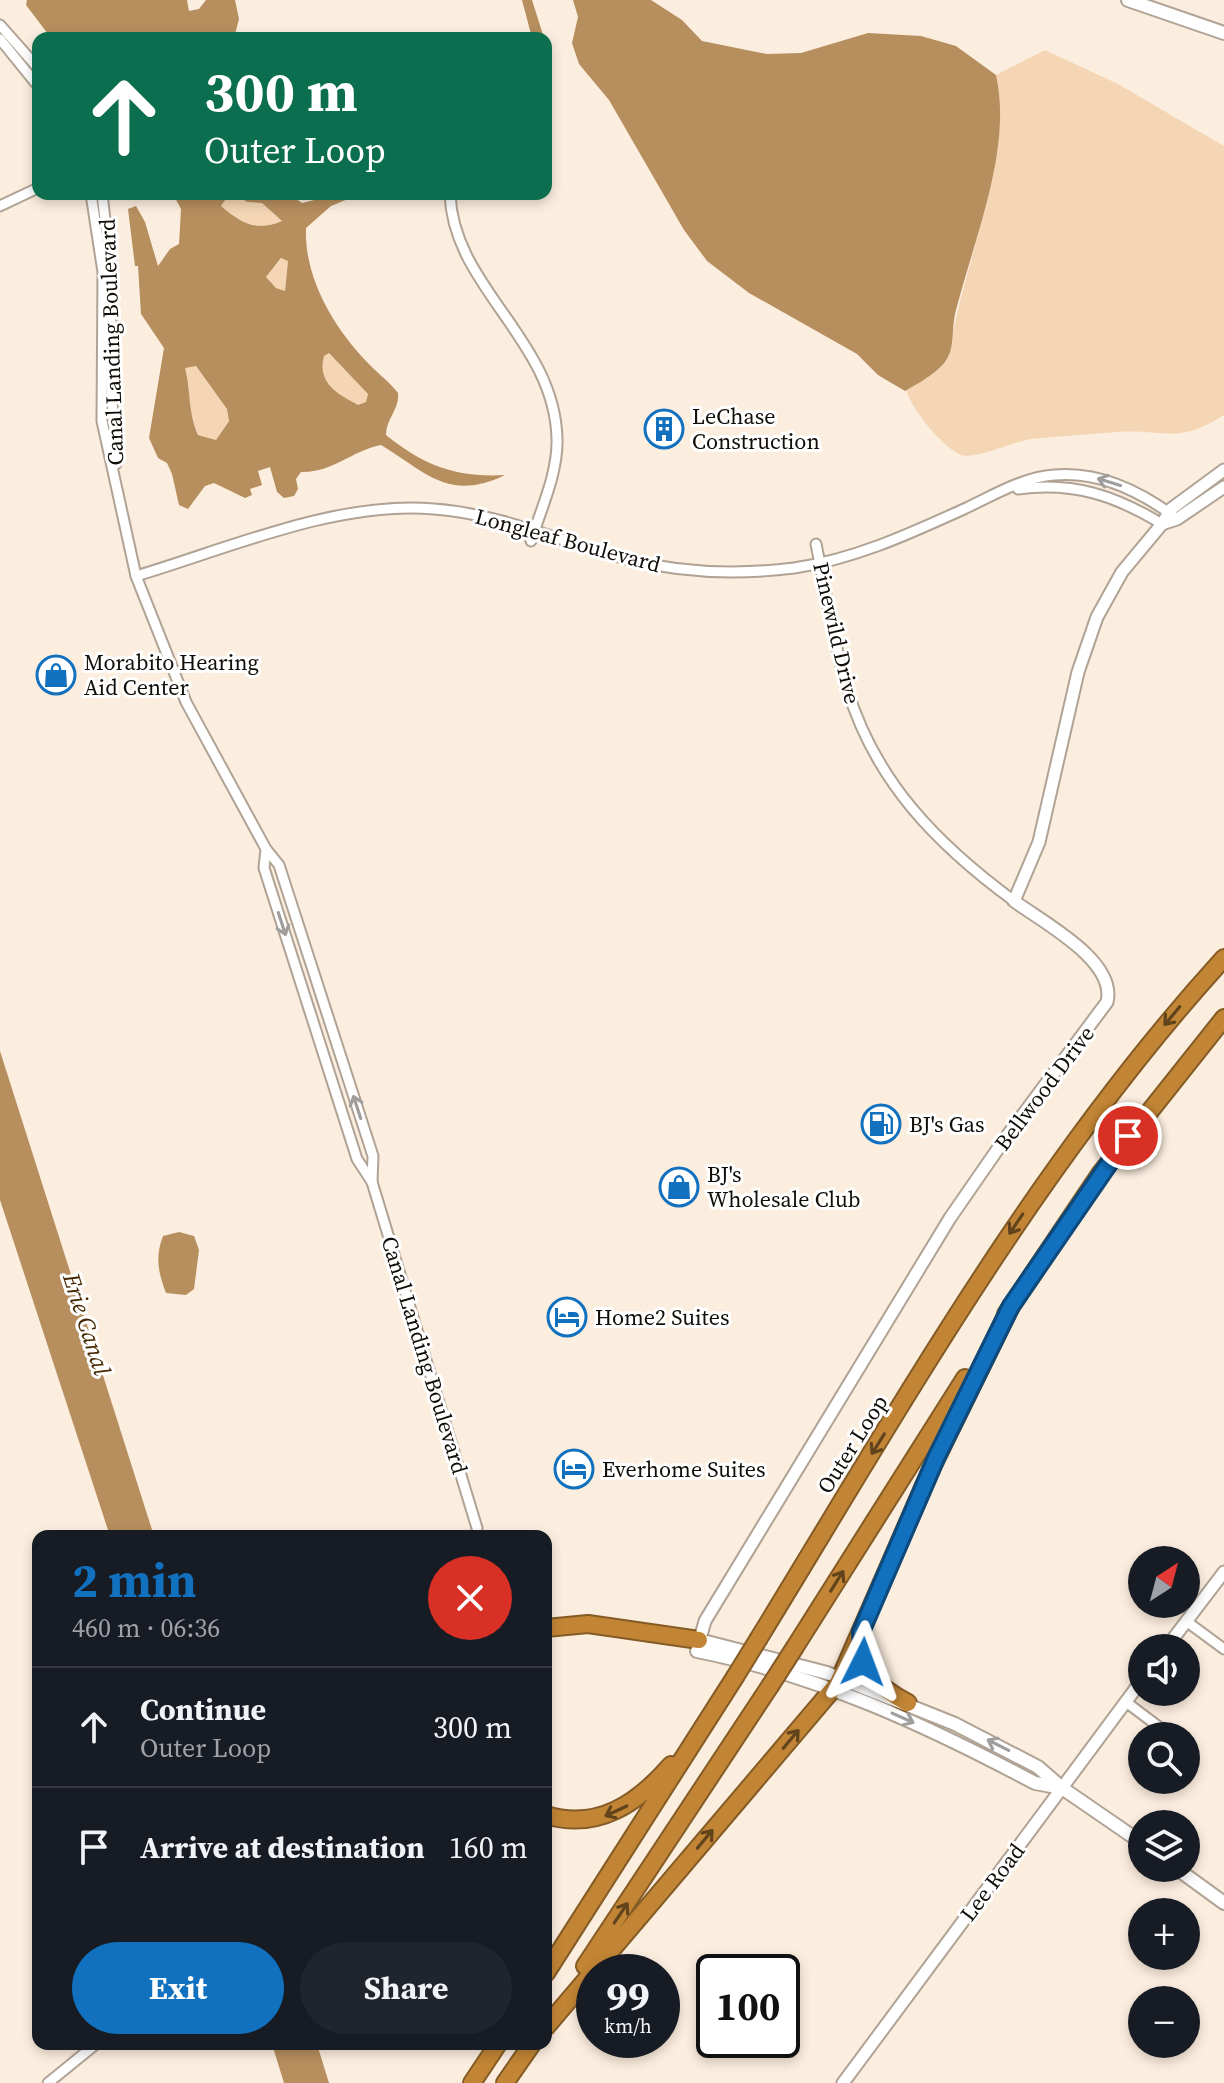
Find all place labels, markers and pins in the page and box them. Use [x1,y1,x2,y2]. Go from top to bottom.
place label: LeChase Construction [692,401,820,456]
building icon: LeChase Construction [643,408,685,450]
place label: Morabito Hearing Aid Center [84,647,259,702]
shop icon: Morabito Hearing Aid Center [35,654,77,696]
pin [1094,1102,1162,1170]
fuel station icon: BJ's Gas [860,1103,902,1145]
place label: BJ's Gas [909,1109,985,1139]
place label: BJ's Wholesale Club [707,1159,860,1214]
shop icon: BJ's Wholesale Club [658,1166,700,1208]
hotel icon: Home2 Suites [546,1296,588,1338]
place label: Home2 Suites [595,1302,730,1332]
hotel icon: Everhome Suites [553,1448,595,1490]
place label: Everhome Suites [602,1454,766,1484]

